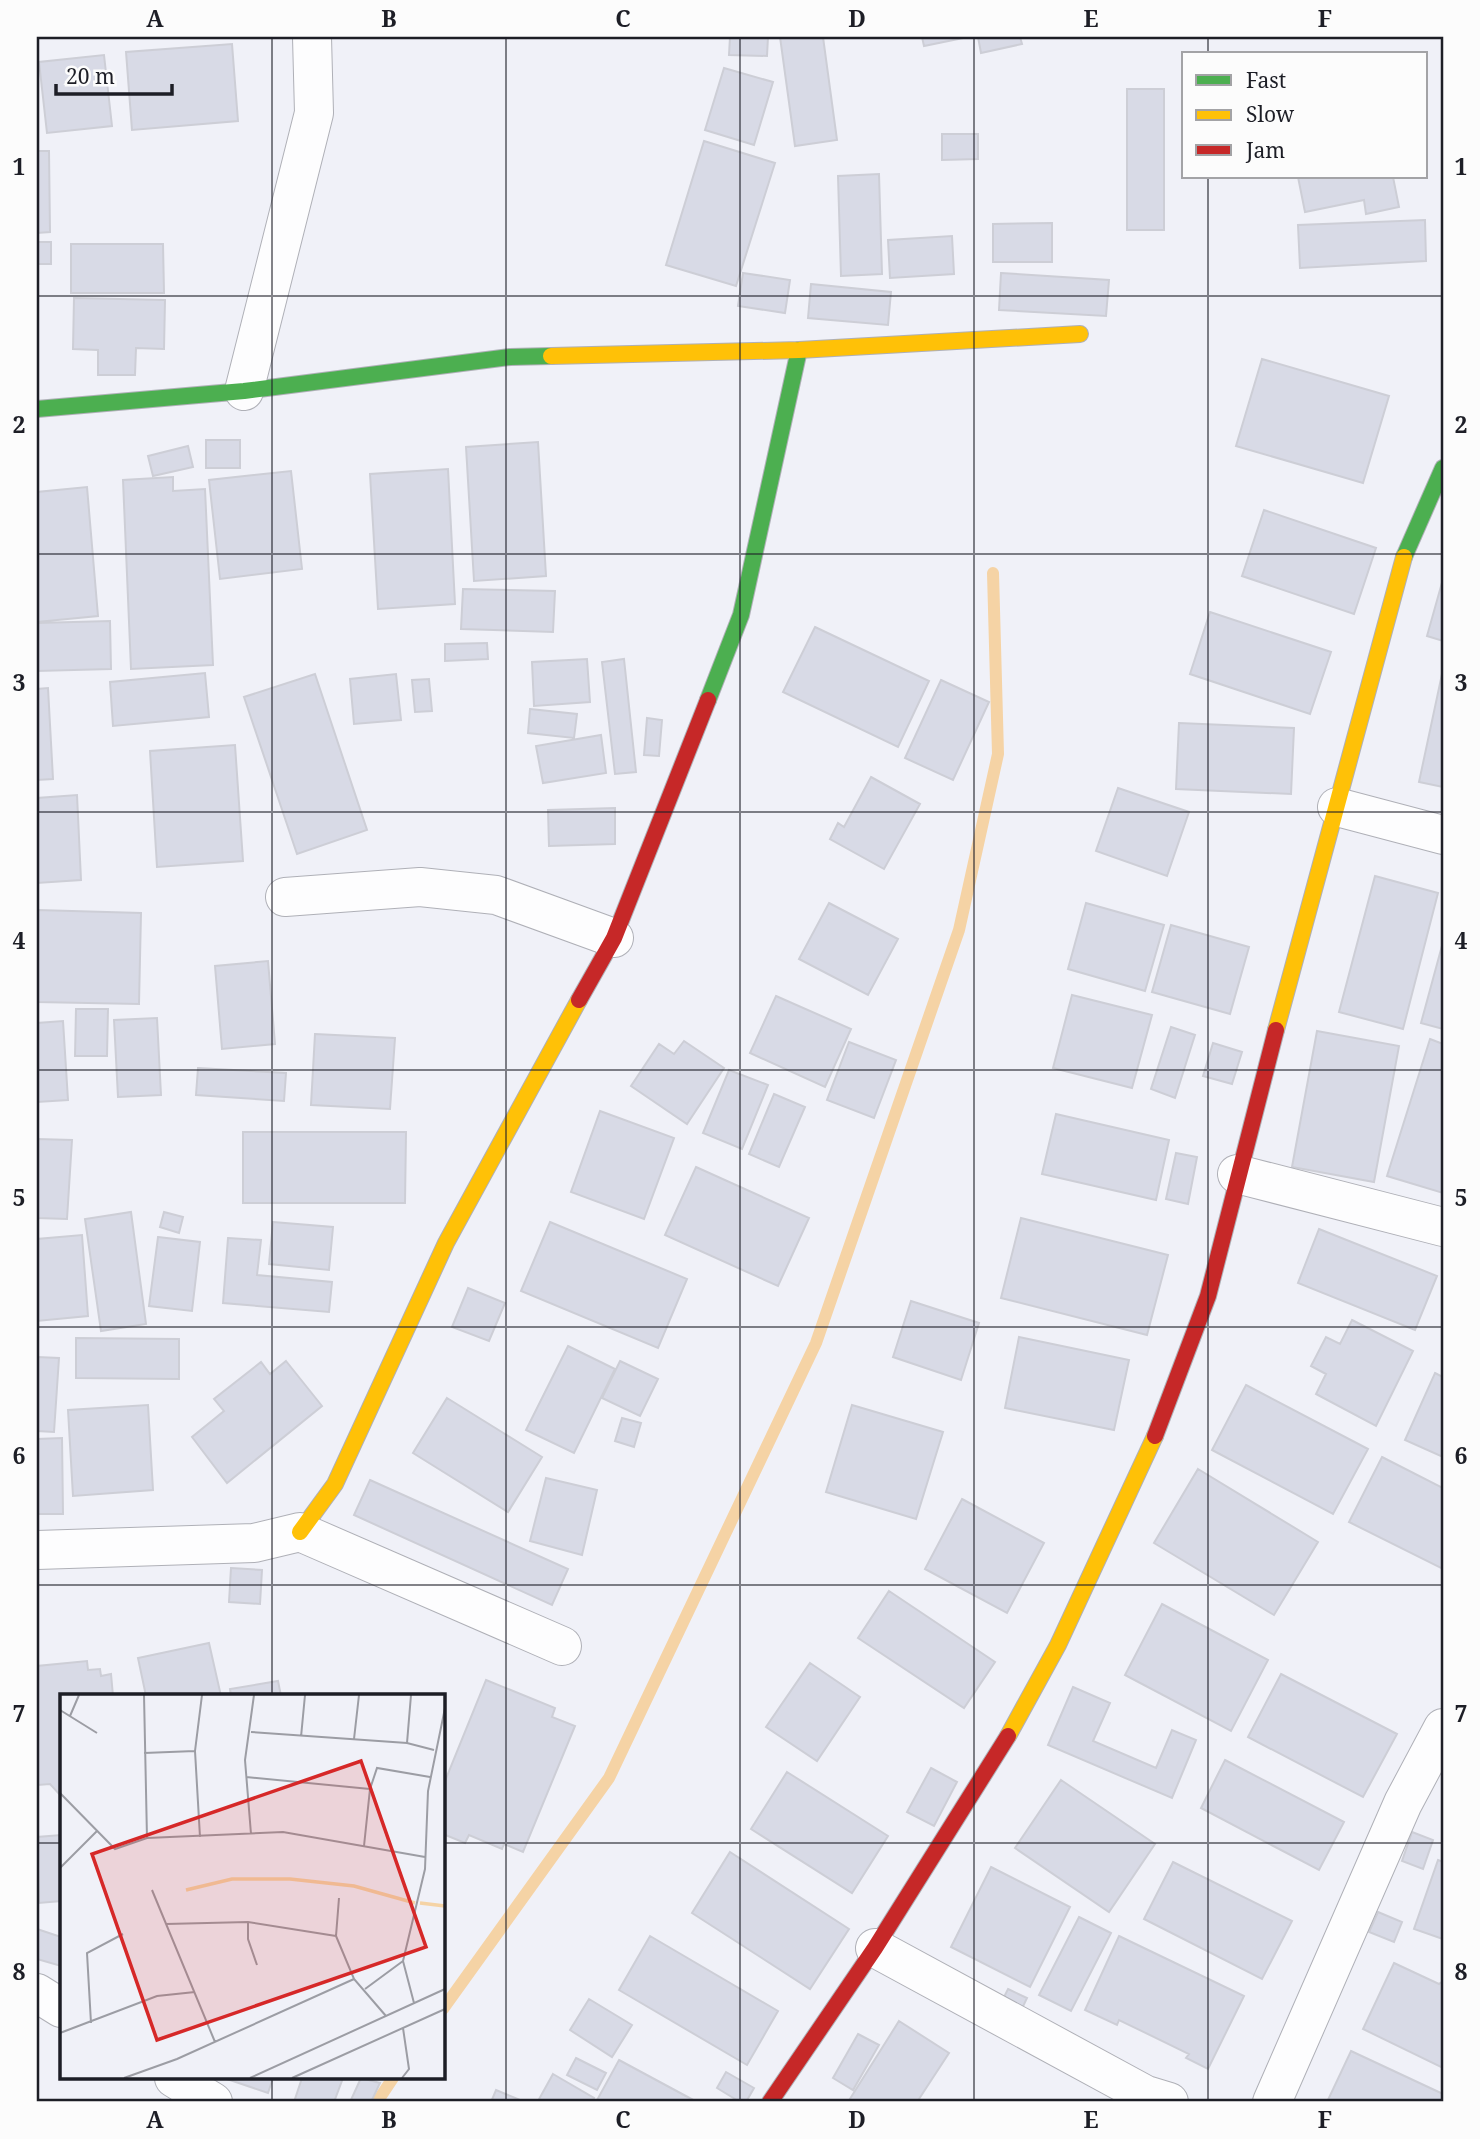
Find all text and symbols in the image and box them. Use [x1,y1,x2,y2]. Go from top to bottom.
text: A [146,2,164,34]
text: B [381,2,397,34]
text: C [615,2,631,34]
text: D [848,2,866,34]
text: E [1083,2,1099,34]
text: F [1318,2,1332,34]
scale bar [56,52,172,96]
legend [1182,52,1428,178]
text: 20 m [66,62,115,90]
text: Fast [1246,66,1286,94]
text: Slow [1246,100,1295,128]
text: Jam [1245,136,1285,164]
text: 1 [13,150,26,182]
text: 1 [1455,150,1468,182]
text: 2 [13,408,26,440]
text: 2 [1455,408,1468,440]
text: 3 [13,666,26,698]
text: 3 [1455,666,1468,698]
text: 4 [13,924,26,956]
text: 4 [1455,924,1468,956]
text: 5 [13,1181,26,1213]
text: 5 [1455,1181,1468,1213]
text: 6 [13,1439,26,1471]
text: 6 [1455,1439,1468,1471]
inset map [60,1694,444,2080]
text: 7 [13,1697,26,1729]
text: 7 [1455,1697,1468,1729]
text: 8 [13,1955,26,1987]
text: 8 [1455,1955,1468,1987]
text: A [146,2103,164,2135]
text: B [381,2103,397,2135]
text: C [615,2103,631,2135]
text: D [848,2103,866,2135]
text: E [1083,2103,1099,2135]
text: F [1318,2103,1332,2135]

